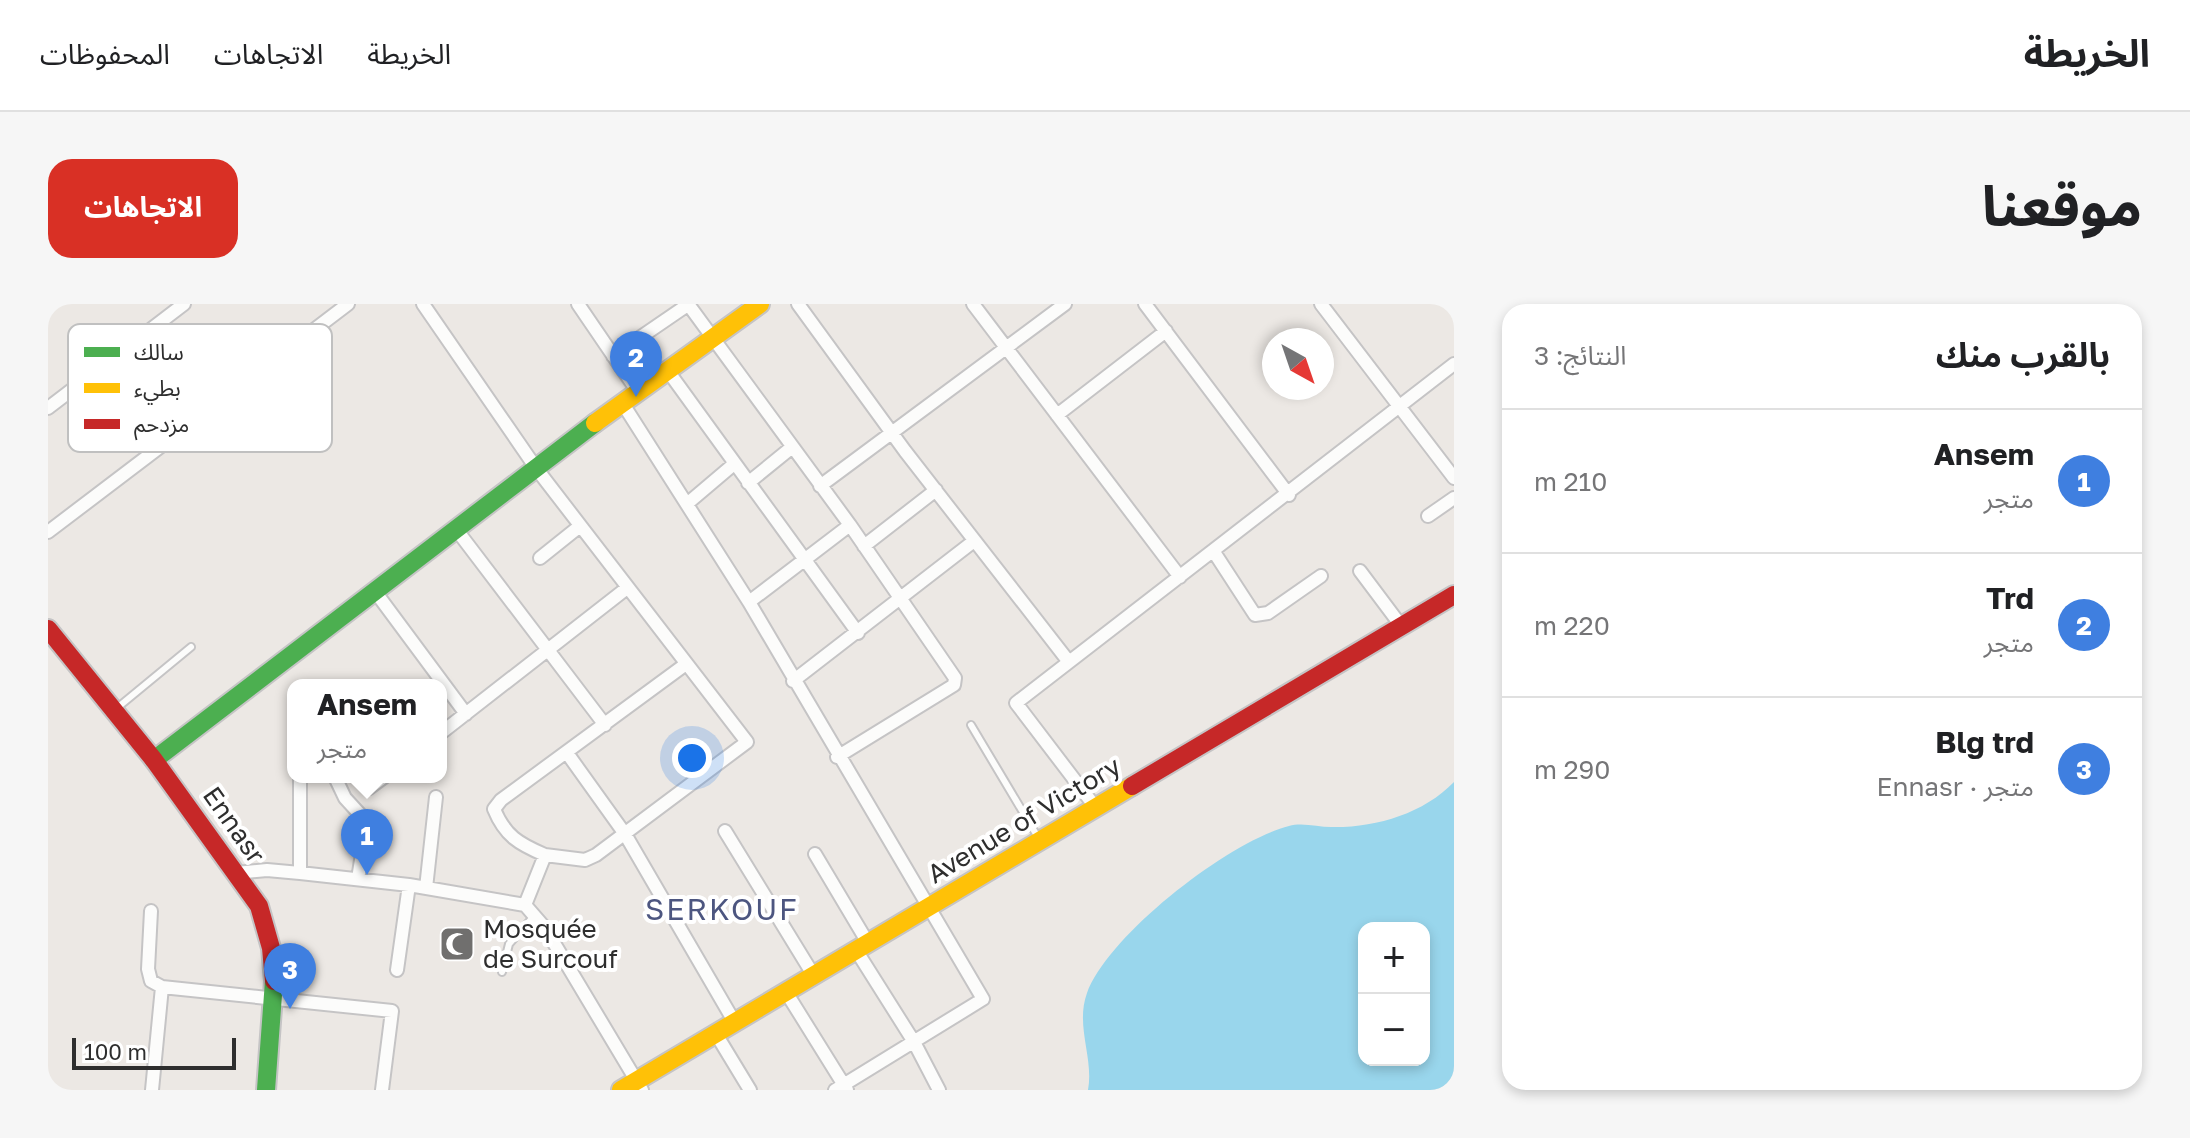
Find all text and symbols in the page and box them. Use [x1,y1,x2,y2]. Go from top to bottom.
text: الخريطة [2024,30,2150,75]
text: المحفوظات [40,37,170,70]
text: الاتجاهات [214,37,323,70]
text: الخريطة [367,37,451,70]
button: الاتجاهات [48,159,238,258]
text: موقعنا [1982,171,2142,238]
legend [68,324,332,452]
north arrow [1262,328,1334,400]
pin: 2 [610,331,662,397]
text: بالقرب منك [1936,334,2110,374]
text: سالك [134,338,184,365]
text: النتائج: 3 [1534,340,1627,371]
text: بطيء [134,374,181,405]
text: مزدحم [134,410,189,441]
text: Ansem [1934,436,2034,472]
text: 210 m [1534,466,1607,497]
text: 1 [2077,466,2091,497]
text: متجر [1984,483,2034,514]
text: Trd [1986,580,2034,616]
text: 220 m [1534,610,1610,641]
text: 2 [2076,610,2092,641]
text: متجر [1984,627,2034,658]
popup [287,679,447,783]
text: Ansem [317,686,417,722]
text: Blg trd [1935,724,2034,760]
text: متجر [317,733,367,764]
your location [672,738,712,778]
street label: Avenue of Victory [922,749,1126,889]
text: 290 m [1534,754,1610,785]
text: 3 [2076,754,2092,785]
text: متجر · Ennasr [1877,771,2034,802]
street label: Ennasr [197,780,272,869]
pin: 1 [341,809,393,875]
district label: SERKOUF [645,891,799,927]
place label: Mosquée de Surcouf [483,913,618,974]
map controls [1358,922,1430,1066]
button: + [1358,922,1430,994]
mosque icon: Mosquée de Surcouf [438,925,476,963]
pin: 3 [264,943,316,1009]
button: − [1358,994,1430,1066]
scale bar [72,1034,236,1070]
text: 100 m [84,1038,147,1065]

